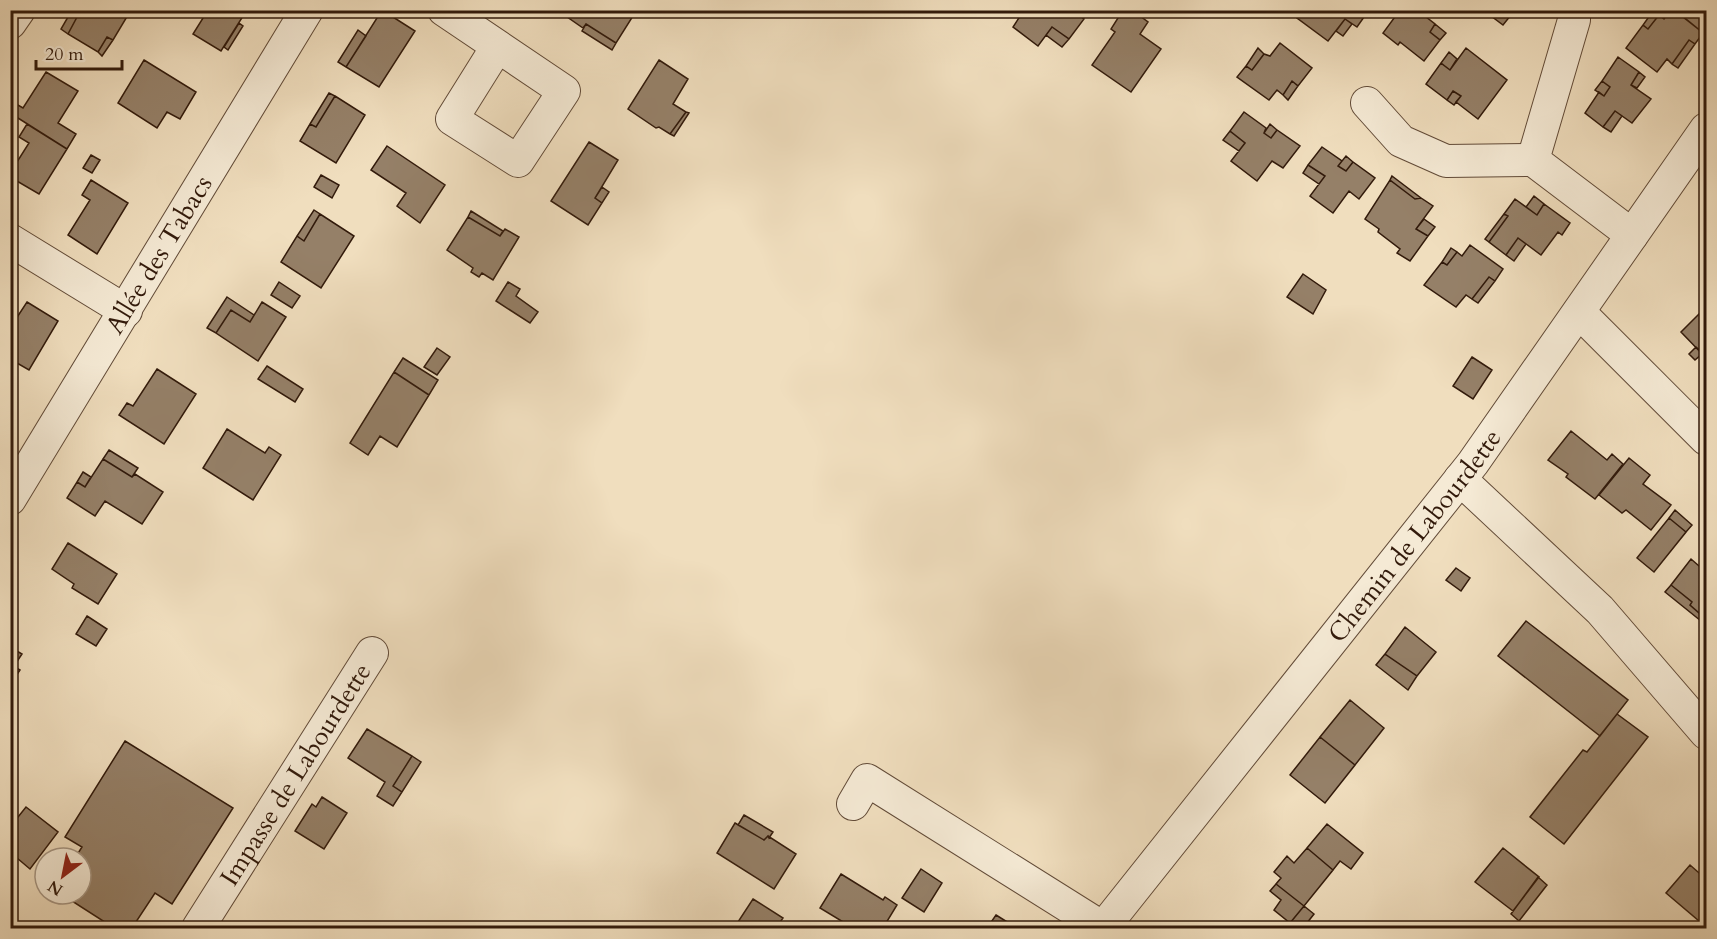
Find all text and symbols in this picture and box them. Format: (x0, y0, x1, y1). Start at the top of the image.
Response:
scale bar (36, 33, 122, 71)
text: 20 m (45, 42, 84, 67)
street label: Allée des Tabacs (97, 169, 221, 341)
street label: Chemin de Labourdette (1320, 422, 1509, 650)
street label: Impasse de Labourdette (212, 656, 379, 893)
north arrow (33, 846, 93, 906)
text: N (44, 875, 67, 901)

